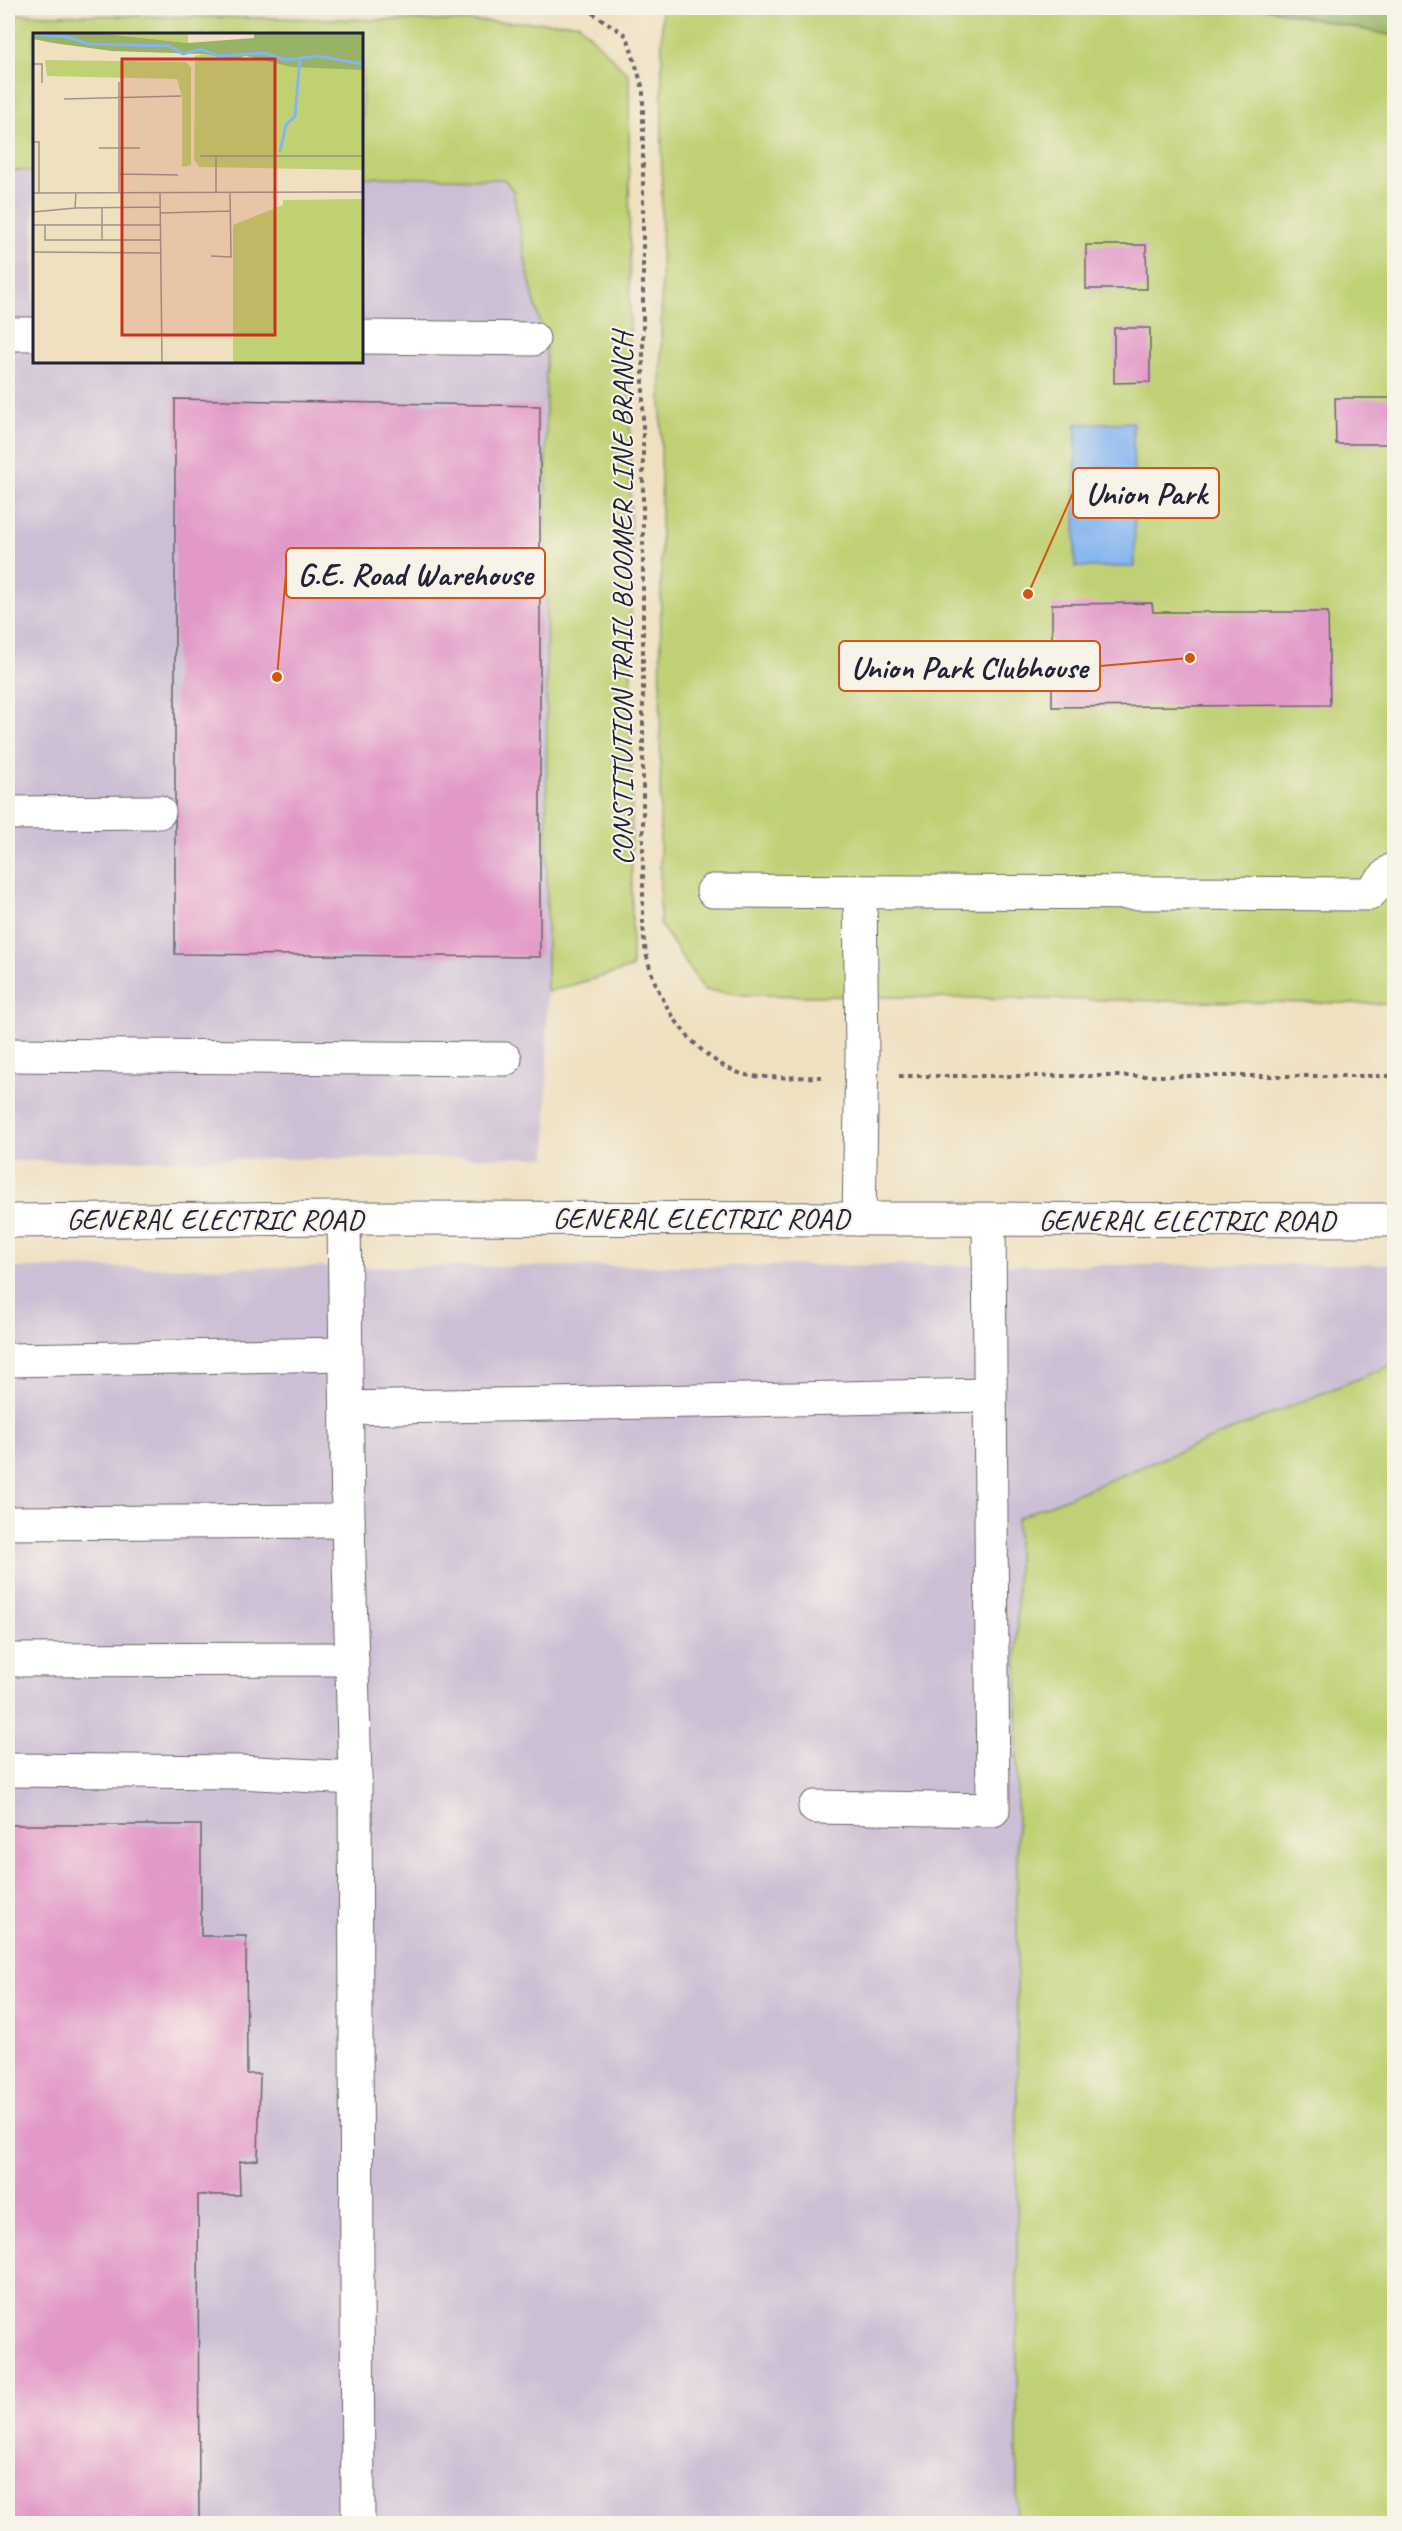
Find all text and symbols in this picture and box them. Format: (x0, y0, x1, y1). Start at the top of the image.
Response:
inset map (33, 33, 363, 363)
street label: CONSTITUTION TRAIL BLOOMER LINE BRANCH (603, 327, 641, 866)
callout: Union Park (1073, 468, 1219, 518)
text: Union Park (1086, 473, 1210, 514)
callout: G.E. Road Warehouse (286, 548, 545, 598)
text: G.E. Road Warehouse (298, 554, 536, 595)
callout: Union Park Clubhouse (839, 641, 1100, 691)
text: Union Park Clubhouse (851, 647, 1091, 688)
street label: GENERAL ELECTRIC ROAD (553, 1199, 852, 1237)
street label: GENERAL ELECTRIC ROAD (67, 1200, 366, 1238)
street label: GENERAL ELECTRIC ROAD (1039, 1201, 1338, 1239)

